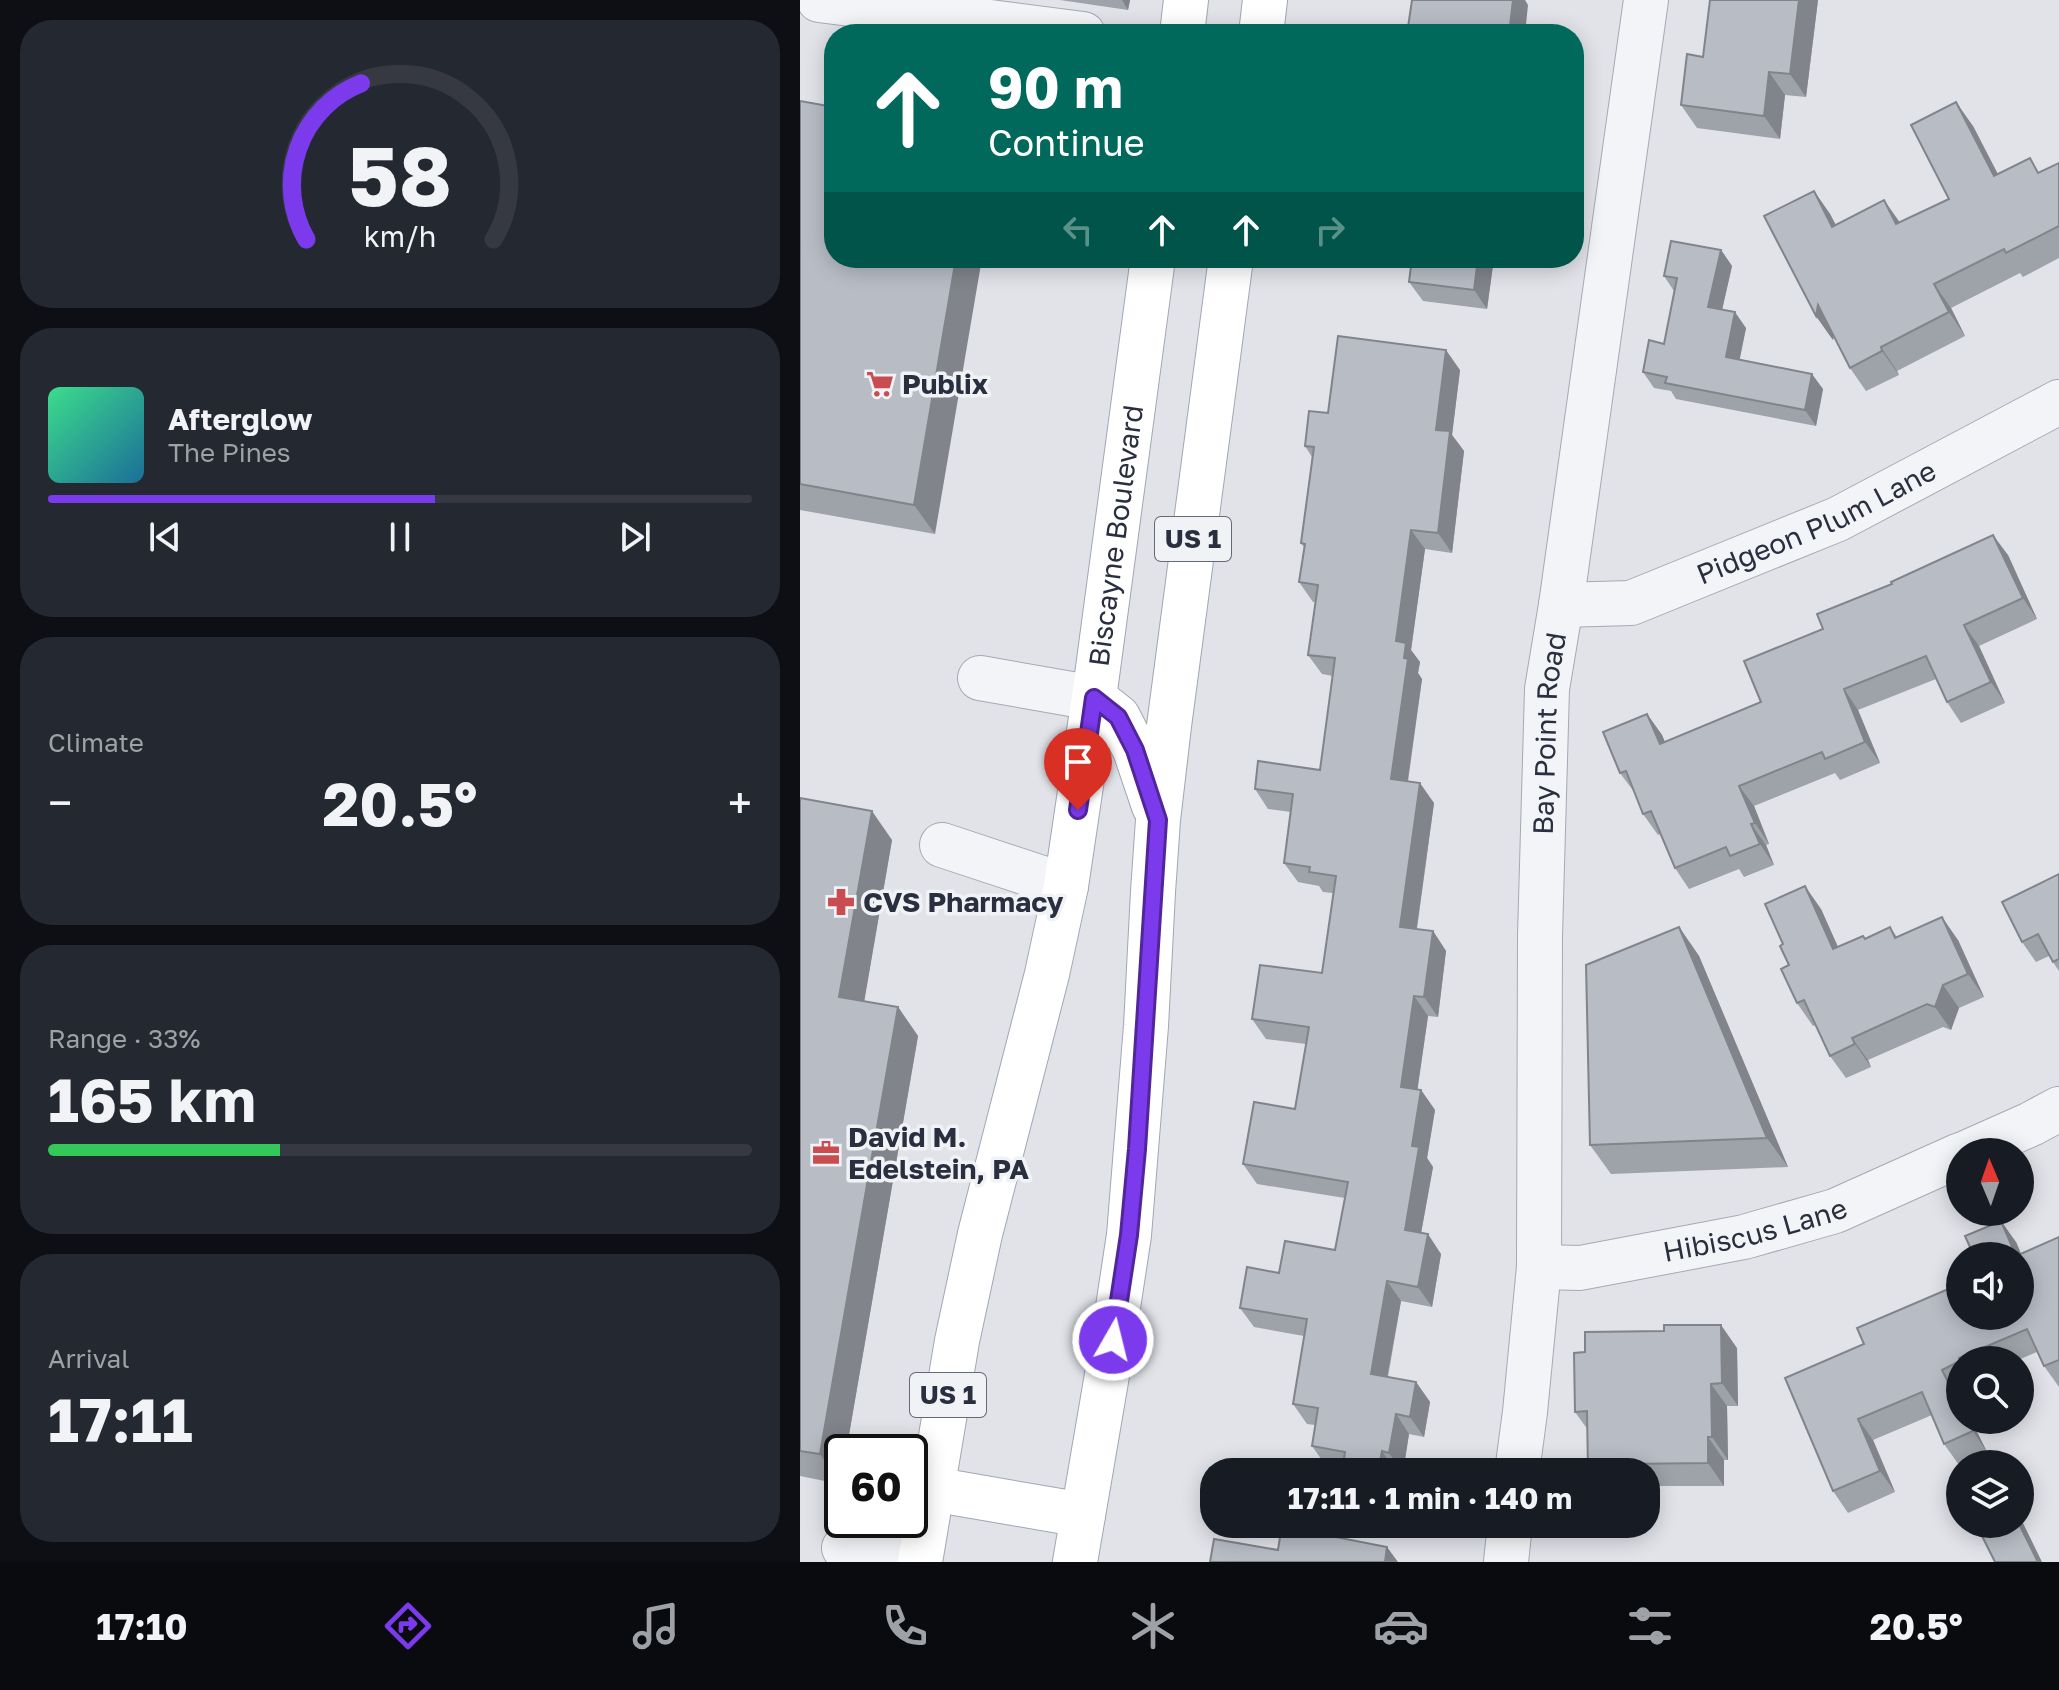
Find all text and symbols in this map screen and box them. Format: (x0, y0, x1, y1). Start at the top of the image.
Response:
text: 90 m (988, 53, 1123, 120)
icon: ahead (856, 56, 960, 160)
text: Continue (988, 121, 1145, 164)
text: 58 (348, 124, 452, 224)
icon: left (1056, 208, 1100, 252)
icon: ahead (1140, 208, 1184, 252)
icon: ahead (1224, 208, 1268, 252)
icon: right (1308, 208, 1352, 252)
text: km/h (364, 219, 436, 253)
place label: Publix (902, 367, 988, 400)
supermarket icon: Publix (865, 369, 895, 399)
text: Afterglow (168, 401, 312, 437)
street label: Biscayne Boulevard (1081, 403, 1149, 668)
text: The Pines (168, 437, 291, 468)
street label: Pidgeon Plum Lane (1692, 453, 1941, 591)
icon: previous (143, 515, 187, 559)
icon: pause (378, 515, 422, 559)
icon: next (613, 515, 657, 559)
road number: US 1 (1155, 517, 1231, 561)
street label: Bay Point Road (1526, 630, 1572, 835)
text: Climate (48, 727, 144, 758)
pin (1044, 728, 1112, 810)
icon: arrive (1056, 740, 1100, 784)
text: 20.5° (323, 767, 477, 839)
text: − (48, 776, 72, 829)
text: + (728, 776, 752, 829)
place label: CVS Pharmacy (863, 885, 1064, 918)
pharmacy icon: CVS Pharmacy (826, 887, 856, 917)
text: Range · 33% (48, 1023, 200, 1054)
text: 165 km (48, 1063, 256, 1135)
place label: David M. Edelstein, PA (848, 1120, 1029, 1185)
office icon: David M. Edelstein, PA (811, 1138, 841, 1168)
north arrow (1946, 1138, 2034, 1226)
map controls (1946, 1138, 2034, 1538)
street label: Hibiscus Lane (1660, 1191, 1852, 1268)
button: sound (1946, 1242, 2034, 1330)
position arrow (1071, 1298, 1155, 1382)
text: Arrival (48, 1343, 129, 1374)
button: search (1946, 1346, 2034, 1434)
road number: US 1 (910, 1373, 986, 1417)
text: 17:11 (48, 1383, 193, 1455)
speed limit sign: 60 (824, 1434, 928, 1538)
button: layers (1946, 1450, 2034, 1538)
text: 17:11 · 1 min · 140 m (1288, 1480, 1572, 1516)
icon: directions (380, 1598, 436, 1654)
icon: music (628, 1598, 684, 1654)
icon: phone (877, 1598, 933, 1654)
icon: climate (1125, 1598, 1181, 1654)
icon: car (1373, 1598, 1429, 1654)
icon: filters (1622, 1598, 1678, 1654)
text: 17:10 (96, 1605, 188, 1648)
text: 20.5° (1870, 1605, 1963, 1648)

